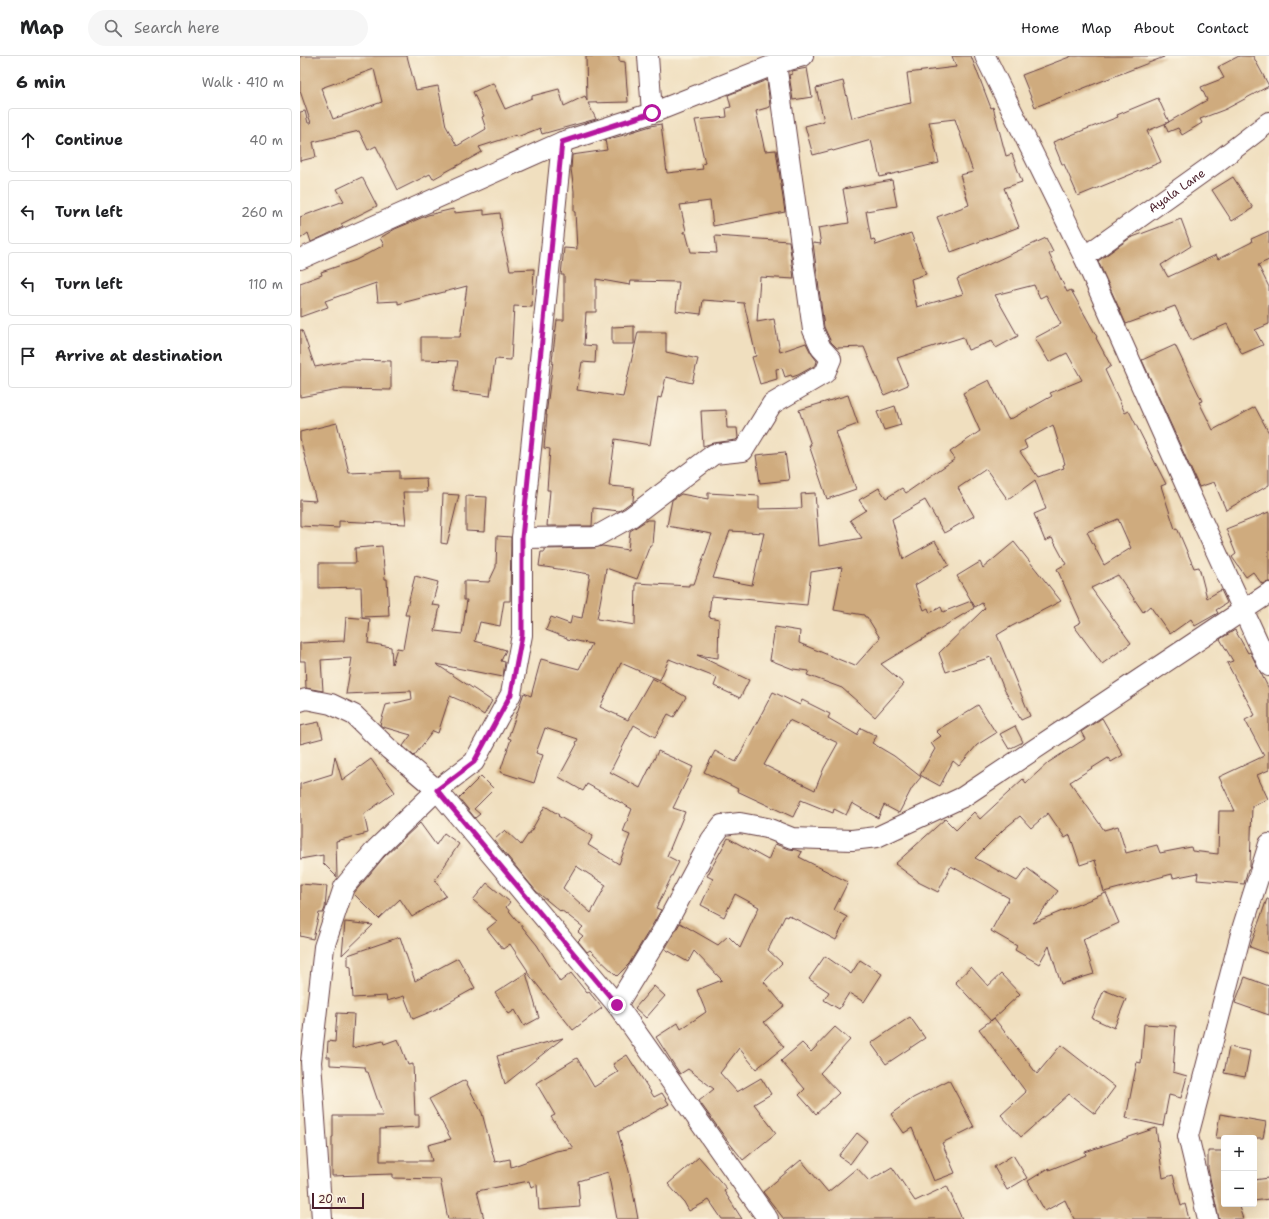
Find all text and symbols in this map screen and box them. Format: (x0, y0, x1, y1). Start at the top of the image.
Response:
search box (88, 10, 368, 46)
text: Map (20, 15, 64, 40)
icon: search (102, 17, 124, 39)
text: Search here (134, 18, 220, 38)
text: Home (1021, 19, 1060, 37)
text: Map (1082, 19, 1112, 37)
text: About (1134, 19, 1175, 37)
text: Contact (1197, 19, 1249, 37)
text: 6 min (16, 71, 66, 93)
text: Walk · 410 m (202, 74, 284, 91)
route start (643, 104, 661, 122)
icon: ahead (17, 129, 39, 151)
text: Continue (55, 130, 123, 150)
text: 40 m (249, 132, 283, 149)
street label: Ayala Lane (1145, 165, 1208, 216)
icon: left (17, 201, 39, 223)
text: Turn left (55, 202, 123, 222)
text: 260 m (241, 204, 283, 221)
icon: left (17, 273, 39, 295)
text: Turn left (55, 274, 123, 294)
text: 110 m (248, 276, 283, 293)
icon: arrive (17, 345, 39, 367)
text: Arrive at destination (55, 346, 223, 366)
route end (608, 996, 626, 1014)
map controls (1221, 1135, 1257, 1207)
button: + (1221, 1135, 1257, 1171)
button: − (1221, 1171, 1257, 1207)
scale bar (312, 1191, 364, 1210)
text: 20 m (318, 1192, 346, 1207)

